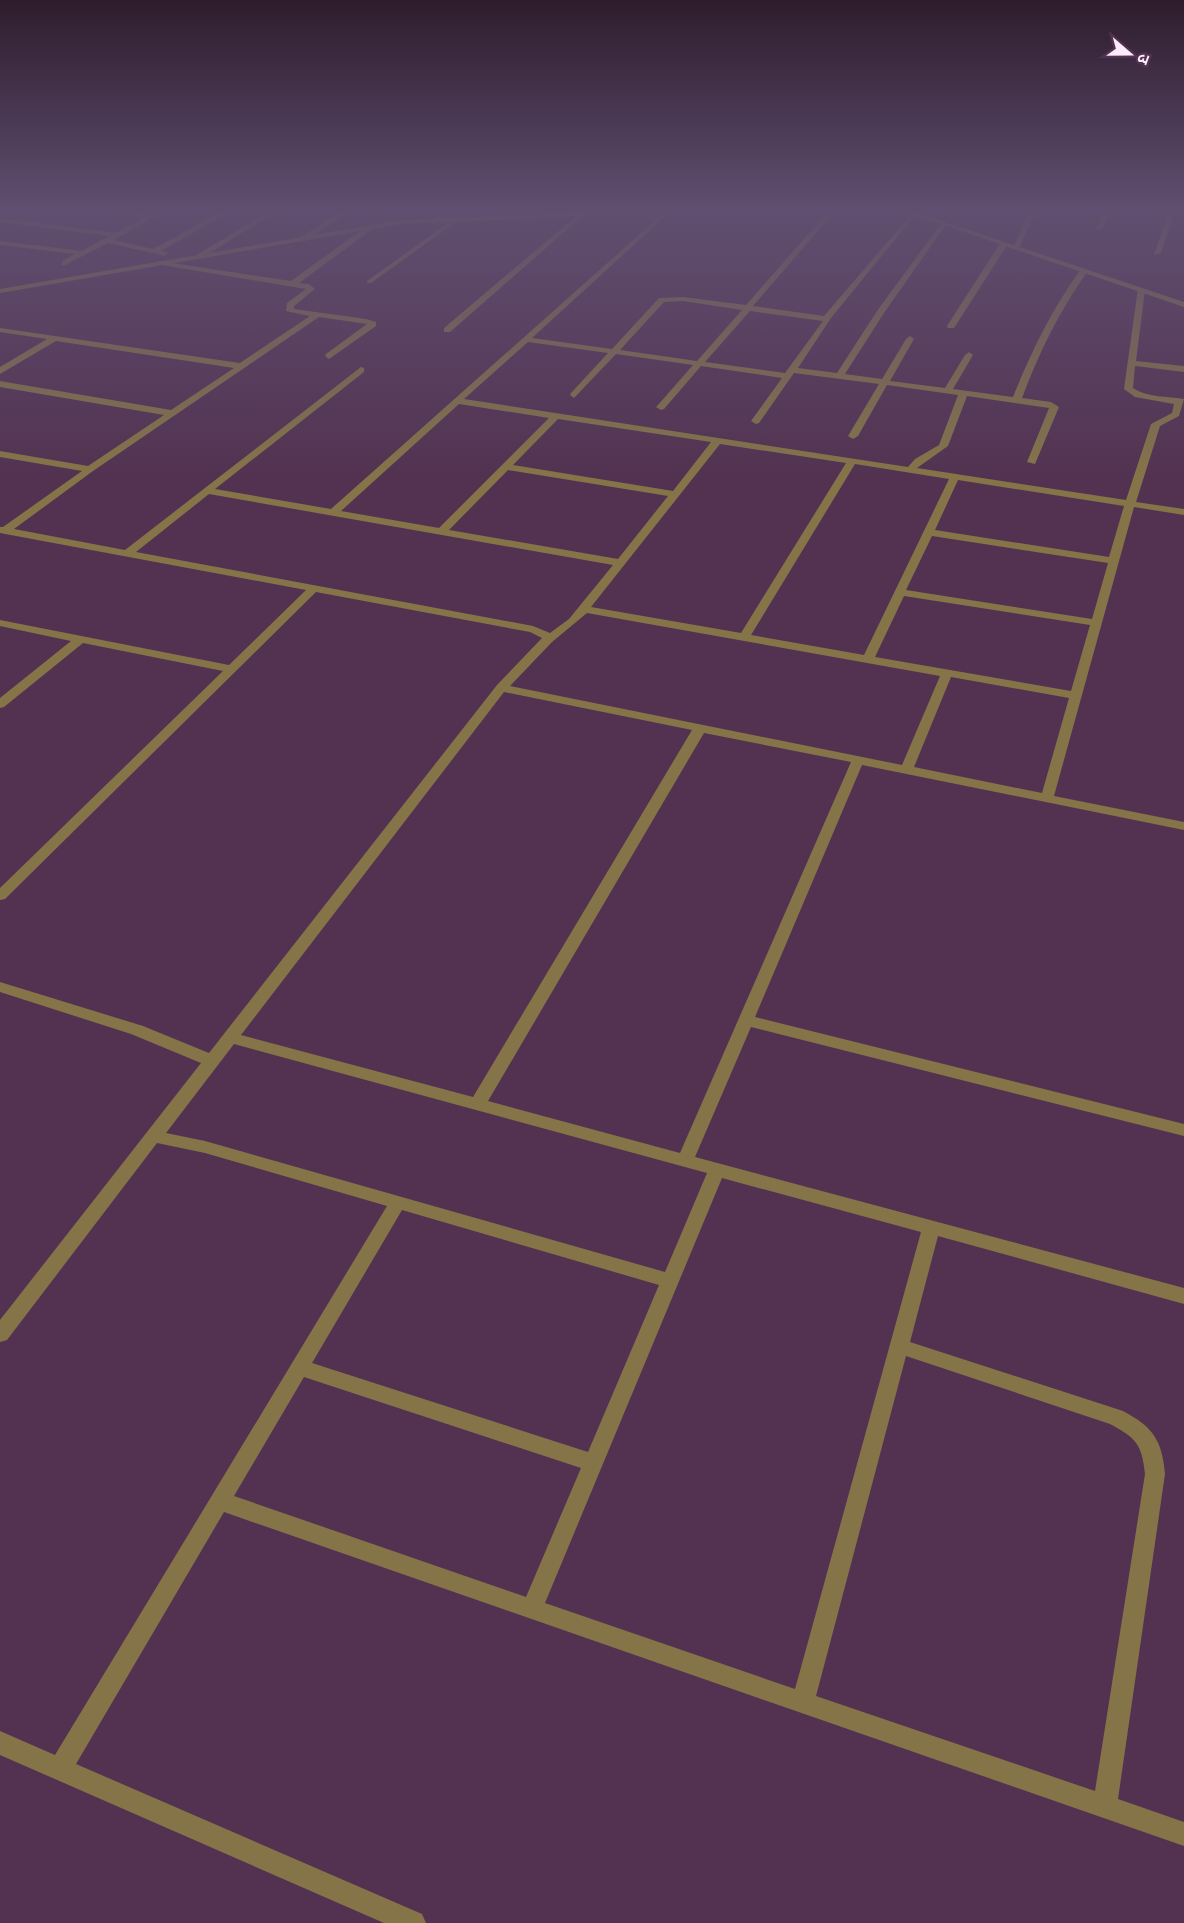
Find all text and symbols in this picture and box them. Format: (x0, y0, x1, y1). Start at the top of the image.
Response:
north arrow (1100, 24, 1160, 84)
text: उ (1132, 51, 1156, 68)

